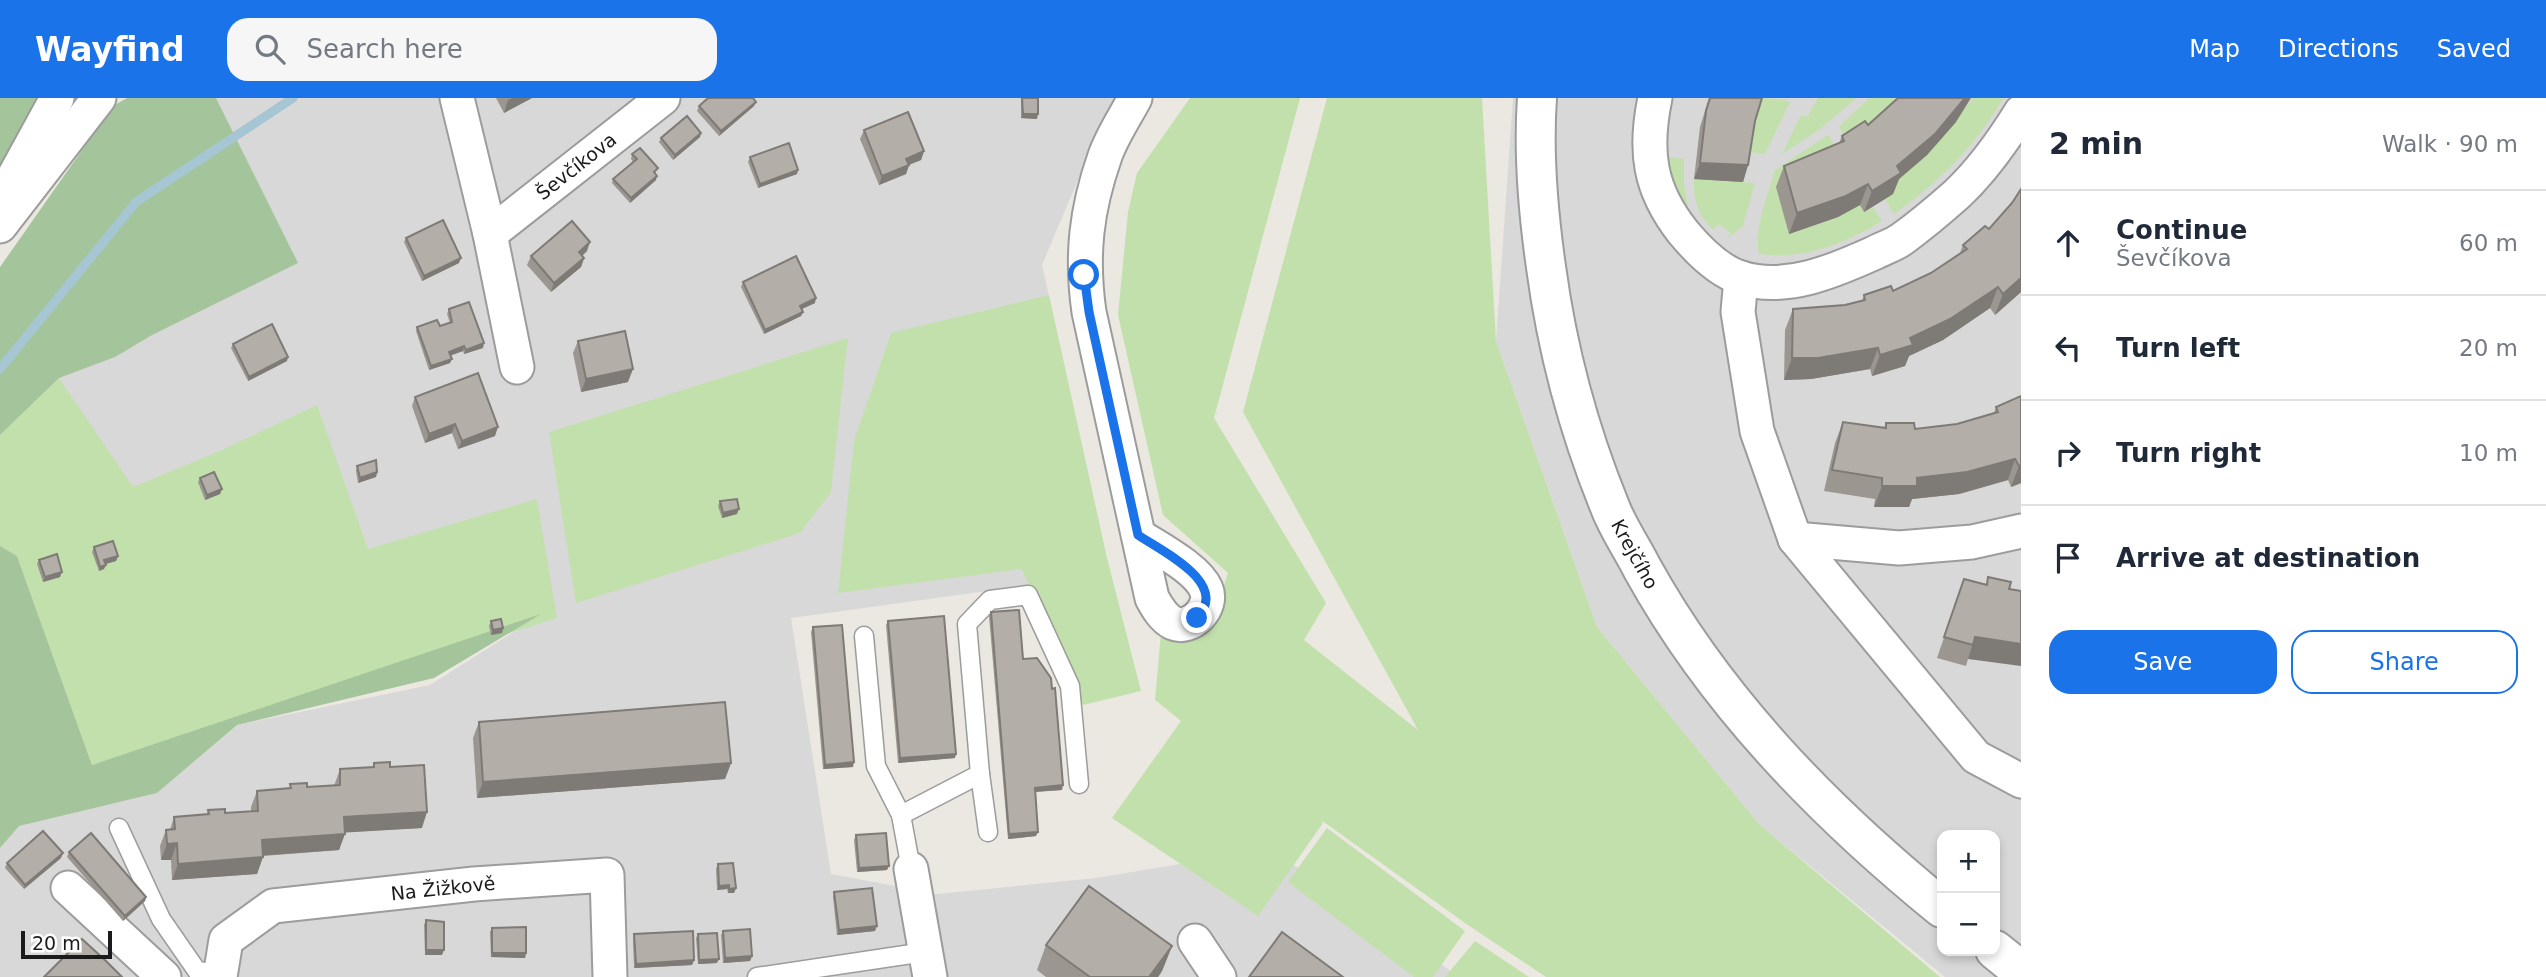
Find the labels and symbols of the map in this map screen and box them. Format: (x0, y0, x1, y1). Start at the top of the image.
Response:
street label: Ševčíkova (531, 127, 620, 204)
route start (1068, 259, 1099, 290)
street label: Krejčího (1607, 515, 1663, 593)
route end (1181, 602, 1212, 633)
street label: Na Žižkově (390, 872, 496, 904)
scale bar (21, 928, 112, 960)

